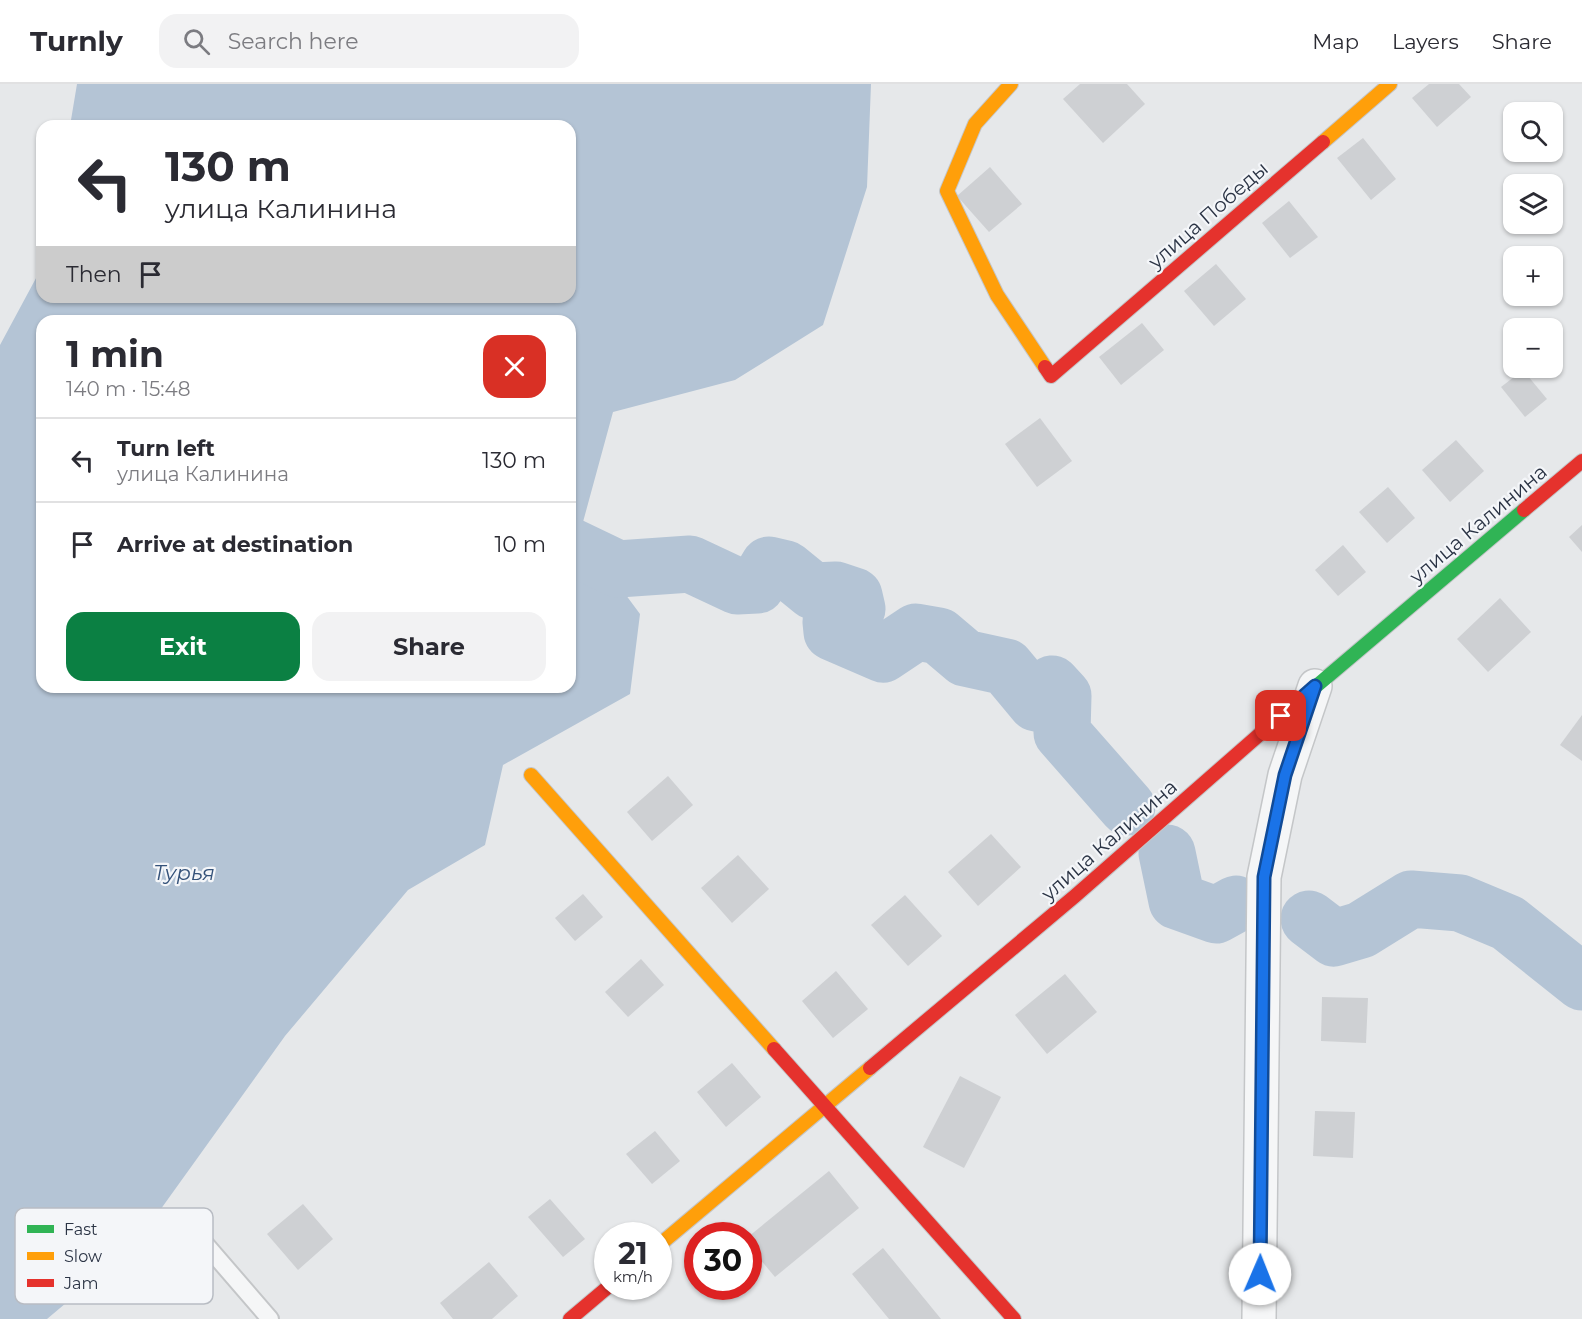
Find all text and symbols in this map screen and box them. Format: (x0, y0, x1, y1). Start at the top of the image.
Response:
search box (159, 14, 579, 68)
text: Turnly (30, 24, 123, 58)
icon: search (180, 25, 213, 58)
text: Search here (228, 28, 359, 55)
text: Map (1312, 29, 1359, 54)
text: Layers (1392, 29, 1459, 54)
text: Share (1492, 29, 1552, 54)
map controls (1503, 102, 1563, 378)
button: search (1503, 102, 1563, 162)
text: 130 m (165, 140, 291, 192)
icon: left (66, 144, 144, 222)
street label: улица Победы (1142, 156, 1273, 274)
button: layers (1503, 174, 1563, 234)
text: улица Калинина (165, 192, 397, 225)
button: + (1503, 246, 1563, 306)
icon: arrive (134, 258, 167, 291)
text: Then (66, 261, 122, 288)
button: − (1503, 318, 1563, 378)
text: 1 min (66, 332, 164, 376)
button: close (483, 335, 546, 398)
text: 140 m · 15:48 (66, 377, 191, 401)
text: Turn left (117, 435, 215, 462)
icon: left (66, 444, 99, 477)
text: 130 m (482, 447, 546, 474)
street label: улица Калинина (1404, 460, 1552, 589)
text: улица Калинина (117, 462, 289, 486)
icon: arrive (66, 528, 99, 561)
text: Arrive at destination (117, 531, 353, 558)
text: 10 m (494, 531, 546, 558)
button: Exit (66, 612, 300, 681)
button: Share (312, 612, 546, 681)
pin (1255, 690, 1306, 741)
icon: arrive (1264, 699, 1297, 732)
street label: улица Калинина (1036, 775, 1182, 906)
water label: Турья (153, 860, 215, 885)
legend (15, 1208, 213, 1304)
text: Fast (64, 1220, 98, 1239)
speed limit sign: 30 (684, 1222, 762, 1300)
text: 21 (618, 1235, 648, 1272)
position arrow (1228, 1242, 1292, 1306)
text: Slow (64, 1247, 102, 1266)
text: km/h (613, 1267, 653, 1286)
text: Jam (63, 1274, 98, 1293)

